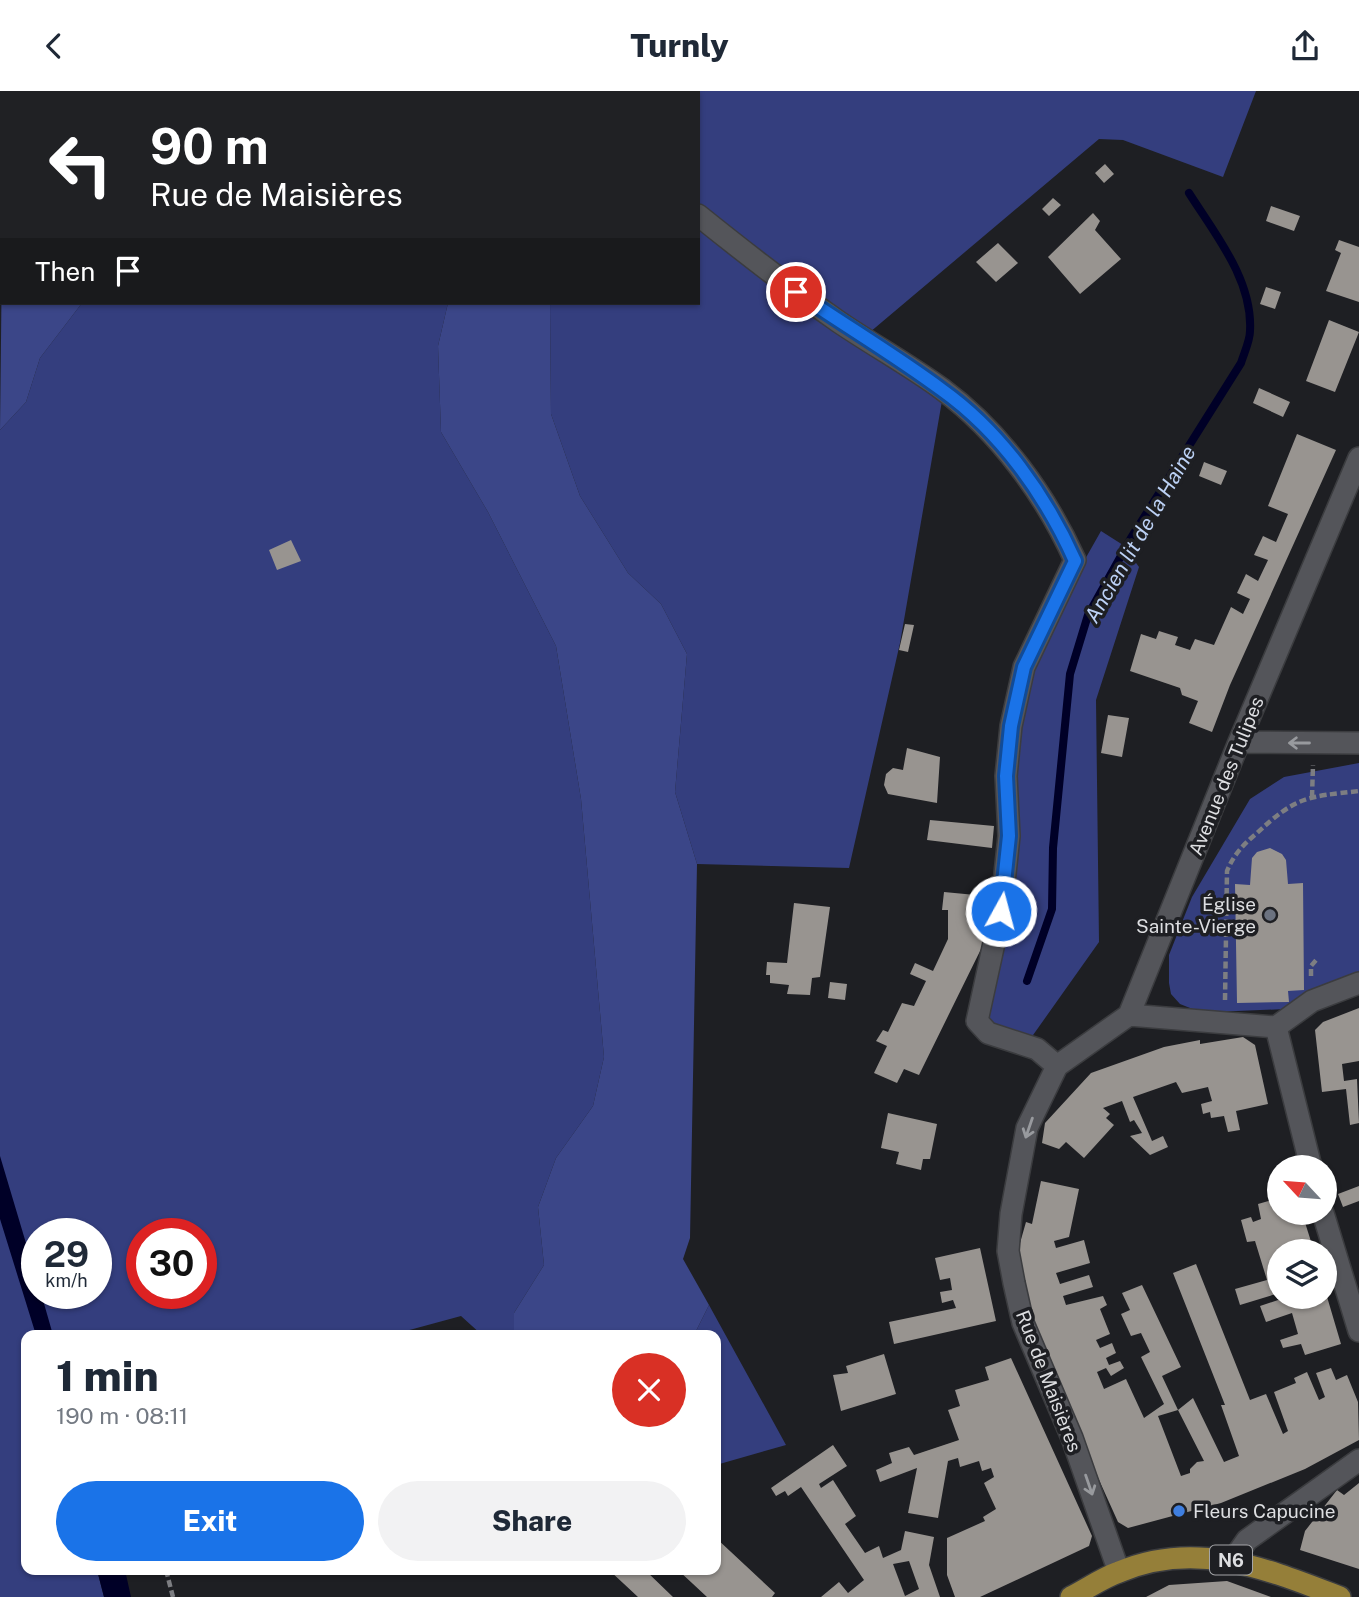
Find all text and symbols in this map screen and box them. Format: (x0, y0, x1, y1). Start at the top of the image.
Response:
icon: back (35, 27, 73, 65)
text: Turnly (630, 27, 729, 64)
icon: share (1286, 27, 1324, 65)
text: 90 m (150, 117, 269, 175)
icon: left (35, 119, 126, 210)
text: Rue de Maisières (150, 176, 403, 213)
icon: arrive (109, 252, 147, 290)
text: Then (35, 256, 95, 287)
pin (766, 262, 826, 322)
icon: arrive (777, 273, 815, 311)
water label: Ancien lit de la Haine (1079, 441, 1201, 627)
street label: Avenue des Tulipes (1184, 693, 1268, 859)
one-way arrow (1288, 736, 1311, 750)
position arrow (964, 874, 1038, 948)
place label: Église Sainte-Vierge (1136, 893, 1256, 937)
marker: Église Sainte-Vierge (1262, 907, 1278, 923)
one-way arrow (1022, 1116, 1034, 1138)
north arrow (1267, 1155, 1337, 1225)
map controls (1267, 1155, 1337, 1309)
speed limit sign: 30 (126, 1218, 217, 1309)
text: 29 (44, 1234, 89, 1275)
button: layers (1267, 1239, 1337, 1309)
text: km/h (45, 1270, 88, 1291)
street label: Rue de Maisières (1012, 1307, 1086, 1455)
text: 1 min (56, 1351, 159, 1400)
button: close (612, 1353, 686, 1427)
text: 190 m · 08:11 (56, 1402, 188, 1429)
one-way arrow (1084, 1474, 1096, 1496)
button: Exit (56, 1481, 364, 1561)
button: Share (378, 1481, 686, 1561)
place label: Fleurs Capucine (1193, 1500, 1336, 1522)
marker: Fleurs Capucine (1171, 1503, 1187, 1519)
road number: N6 (1210, 1545, 1252, 1575)

